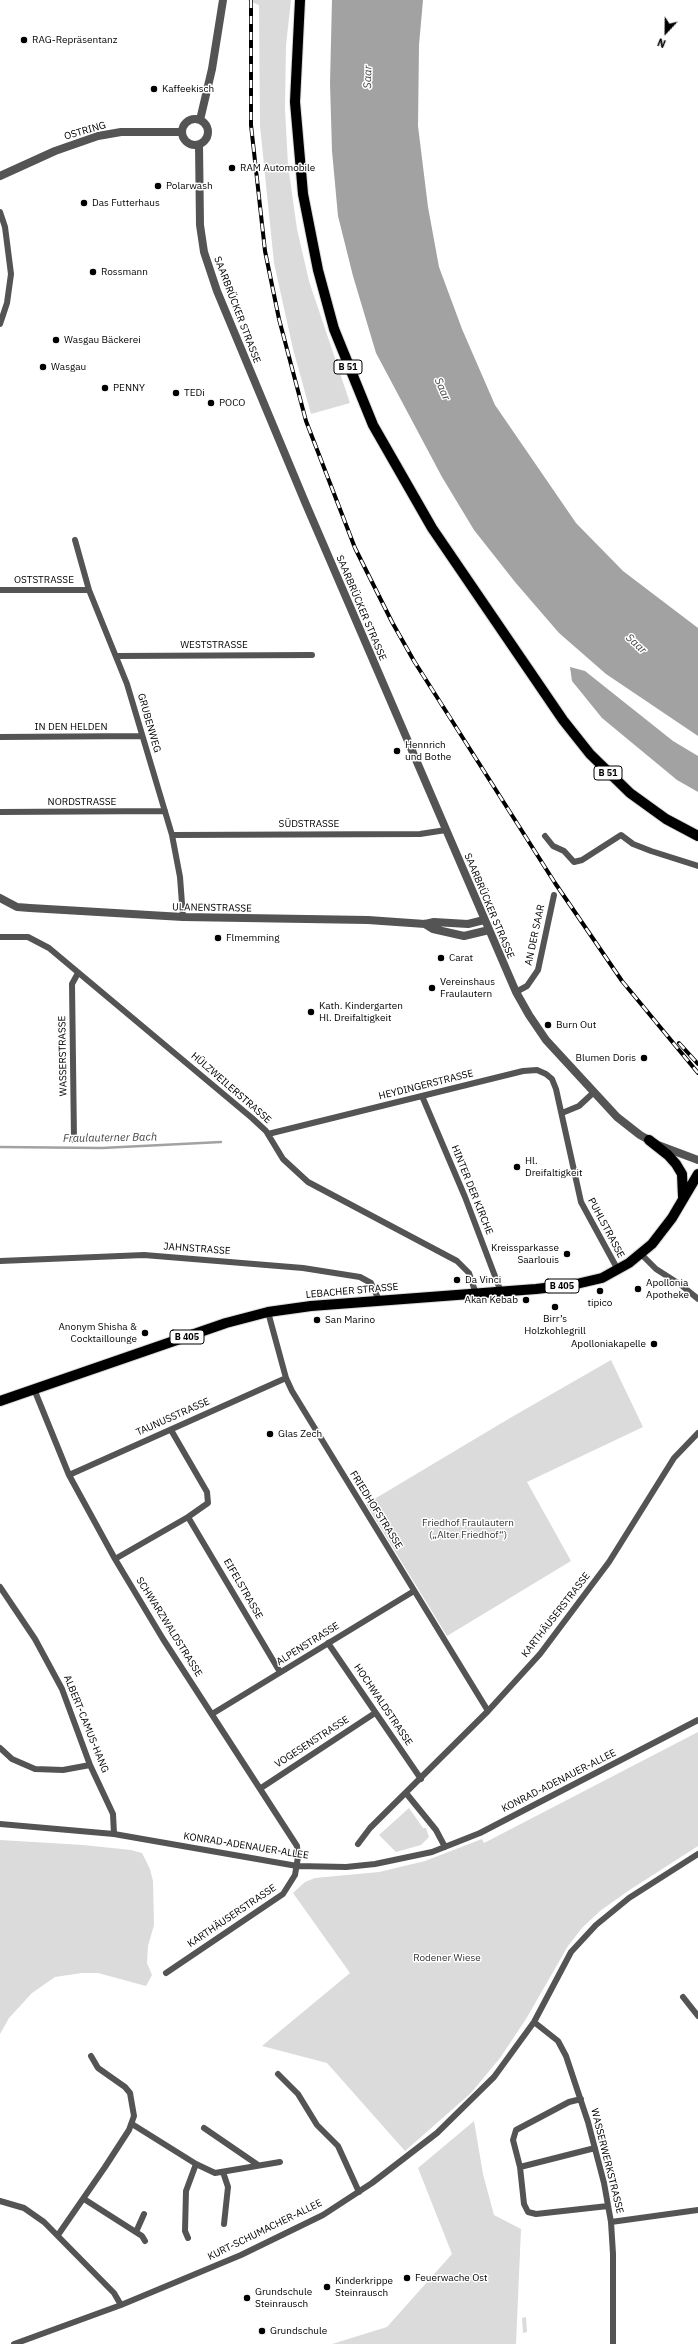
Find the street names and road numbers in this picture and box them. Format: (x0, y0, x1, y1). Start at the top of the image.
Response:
street label: OSTRING (63, 119, 107, 143)
street label: SAARBRÜCKER STRASSE (211, 255, 263, 365)
road number: B 51 (334, 360, 362, 374)
street label: SAARBRÜCKER STRASSE (333, 553, 389, 663)
street label: OSTSTRASSE (14, 574, 74, 586)
street label: WESTSTRASSE (180, 639, 248, 651)
street label: GRUBENWEG (135, 692, 163, 754)
street label: IN DEN HELDEN (35, 721, 107, 733)
road number: B 51 (594, 766, 622, 780)
street label: NORDSTRASSE (48, 796, 116, 808)
street label: SÜDSTRASSE (279, 818, 339, 830)
street label: SAARBRÜCKER STRASSE (461, 851, 517, 961)
street label: ULANENSTRASSE (172, 901, 252, 915)
street label: AN DER SAAR (523, 903, 547, 967)
street label: WASSERSTRASSE (56, 1016, 70, 1096)
street label: HÜLZWEILERSTRASSE (188, 1050, 274, 1126)
street label: HEYDINGERSTRASSE (377, 1067, 475, 1103)
street label: HINTER DER KIRCHE (449, 1143, 495, 1237)
street label: PUHLSTRASSE (585, 1196, 627, 1260)
street label: JAHNSTRASSE (163, 1241, 231, 1257)
road number: B 405 (545, 1279, 579, 1293)
street label: LEBACHER STRASSE (305, 1281, 399, 1301)
road number: B 405 (170, 1330, 204, 1344)
street label: TAUNUSSTRASSE (134, 1395, 212, 1439)
street label: FRIEDHOFSTRASSE (347, 1469, 405, 1551)
street label: EIFELSTRASSE (221, 1557, 265, 1621)
street label: KARTHÄUSERSTRASSE (519, 1570, 593, 1660)
street label: SCHWARZWALDSTRASSE (133, 1575, 205, 1679)
street label: ALPENSTRASSE (274, 1620, 342, 1668)
street label: HOCHWALDSTRASSE (351, 1662, 415, 1748)
street label: ALBERT-CAMUS-HANG (61, 1673, 111, 1775)
street label: VOGESENSTRASSE (273, 1714, 351, 1770)
street label: KONRAD-ADENAUER-ALLEE (500, 1747, 618, 1815)
street label: KONRAD-ADENAUER-ALLEE (182, 1830, 310, 1862)
street label: KARTHÄUSERSTRASSE (185, 1882, 279, 1950)
street label: WASSERWERKSTRASSE (588, 2107, 626, 2215)
street label: KURT-SCHUMACHER-ALLEE (206, 2197, 324, 2263)

